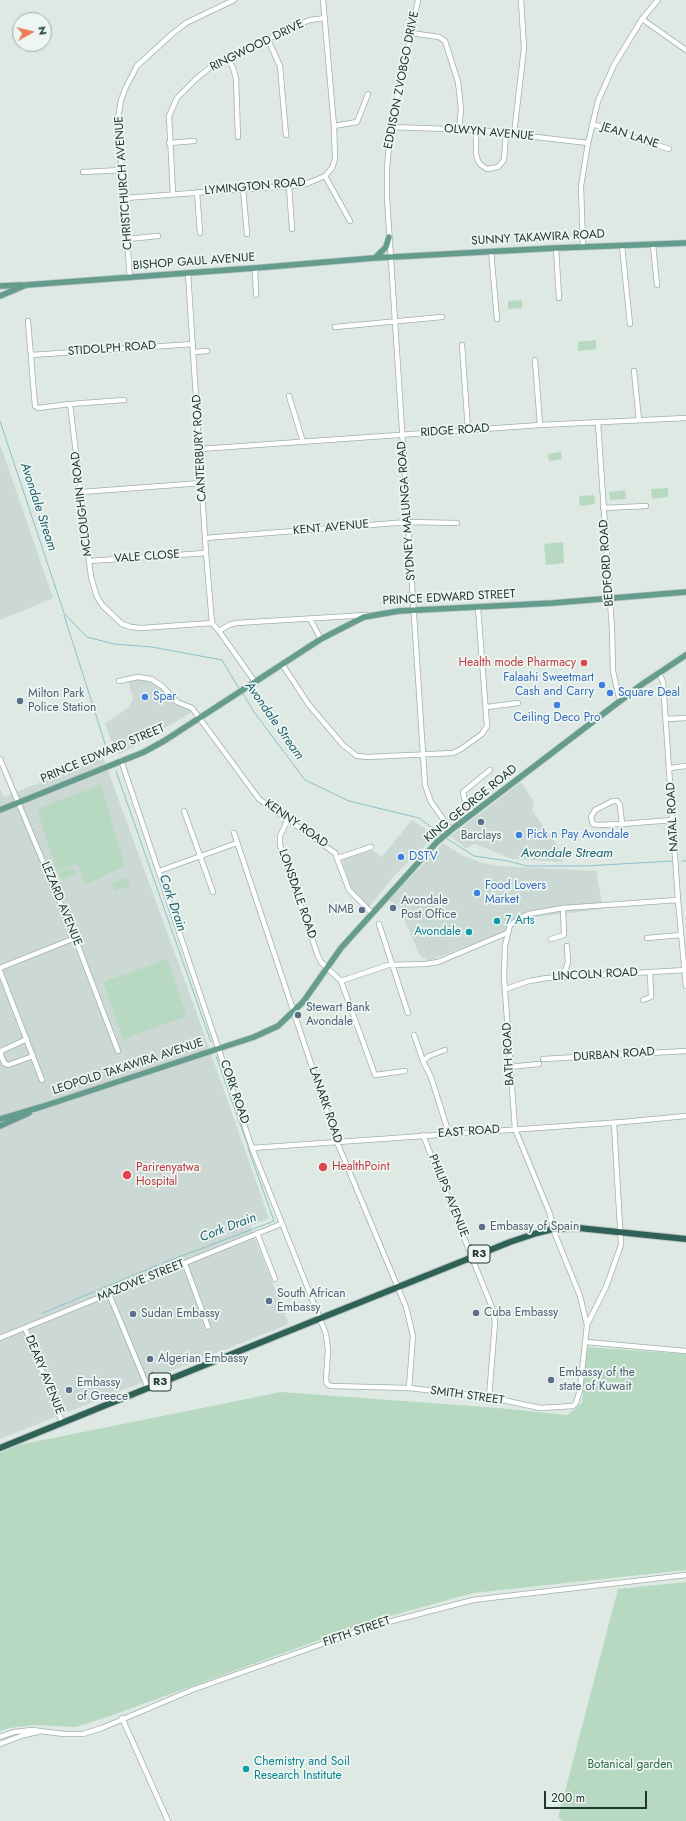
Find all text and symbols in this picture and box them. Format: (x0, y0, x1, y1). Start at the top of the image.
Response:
street label: EDDISON ZVOBGO DRIVE (382, 10, 422, 150)
north arrow (12, 12, 52, 52)
street label: RINGWOOD DRIVE (208, 17, 306, 75)
text: N (34, 25, 51, 36)
street label: CHRISTCHURCH AVENUE (112, 116, 136, 250)
street label: JEAN LANE (599, 120, 661, 152)
street label: OLWYN AVENUE (443, 122, 535, 144)
street label: LYMINGTON ROAD (204, 175, 306, 199)
street label: SUNNY TAKAWIRA ROAD (471, 227, 605, 249)
street label: BISHOP GAUL AVENUE (132, 251, 256, 273)
street label: STIDOLPH ROAD (67, 339, 157, 359)
street label: CANTERBURY ROAD (190, 394, 210, 502)
street label: RIDGE ROAD (420, 421, 490, 441)
street label: SYDNEY MALUNGA ROAD (395, 441, 419, 581)
street label: MCLOUGHIN ROAD (68, 451, 96, 557)
water label: Avondale Stream (16, 461, 60, 553)
street label: KENT AVENUE (292, 517, 370, 539)
street label: BEDFORD ROAD (597, 519, 617, 607)
street label: VALE CLOSE (114, 548, 180, 566)
street label: PRINCE EDWARD STREET (382, 587, 516, 609)
place label: Health mode Pharmacy (458, 656, 576, 670)
marker: Health mode Pharmacy (579, 658, 589, 668)
place label: Falaahi Sweetmart Cash and Carry (503, 671, 594, 699)
water label: Avondale Stream (241, 679, 307, 763)
marker: Falaahi Sweetmart Cash and Carry (597, 680, 607, 690)
place label: Square Deal (618, 686, 680, 700)
place label: Milton Park Police Station (28, 687, 96, 715)
marker: Square Deal (605, 688, 615, 698)
place label: Spar (153, 690, 176, 704)
marker: Spar (140, 692, 150, 702)
marker: Milton Park Police Station (15, 696, 25, 706)
marker: Ceiling Deco Pro (552, 700, 562, 710)
place label: Ceiling Deco Pro (513, 711, 601, 725)
street label: PRINCE EDWARD STREET (39, 721, 167, 787)
street label: KING GEORGE ROAD (422, 762, 520, 846)
street label: NATAL ROAD (664, 782, 682, 852)
street label: KENNY ROAD (261, 797, 331, 851)
marker: Barclays (476, 817, 486, 827)
place label: Pick n Pay Avondale (527, 828, 629, 842)
place label: Barclays (461, 829, 501, 843)
marker: Pick n Pay Avondale (514, 830, 524, 840)
water label: Avondale Stream (521, 846, 613, 862)
street label: LONSDALE ROAD (275, 847, 319, 941)
place label: DSTV (409, 850, 438, 864)
marker: DSTV (396, 852, 406, 862)
street label: LEZARD AVENUE (38, 860, 84, 948)
water label: Cork Drain (155, 872, 189, 934)
place label: Food Lovers Market (485, 879, 546, 907)
marker: Food Lovers Market (472, 888, 482, 898)
place label: Avondale Post Office (401, 894, 456, 922)
place label: NMB (328, 903, 354, 917)
marker: Avondale Post Office (388, 903, 398, 913)
marker: NMB (357, 905, 367, 915)
place label: 7 Arts (505, 914, 535, 928)
marker: 7 Arts (492, 916, 502, 926)
place label: Avondale (414, 925, 461, 939)
marker: Avondale (464, 927, 474, 937)
street label: LINCOLN ROAD (552, 966, 638, 984)
place label: Stewart Bank Avondale (306, 1001, 370, 1029)
marker: Stewart Bank Avondale (293, 1010, 303, 1020)
street label: BATH ROAD (500, 1022, 518, 1086)
street label: LEOPOLD TAKAWIRA AVENUE (51, 1036, 205, 1098)
street label: DURBAN ROAD (573, 1045, 655, 1065)
street label: CORK ROAD (216, 1058, 252, 1126)
street label: LANARK ROAD (305, 1065, 345, 1145)
street label: EAST ROAD (437, 1123, 501, 1141)
street label: PHILIPS AVENUE (425, 1153, 471, 1239)
place label: HealthPoint (332, 1160, 390, 1174)
place label: Parirenyatwa Hospital (136, 1161, 199, 1189)
marker: HealthPoint (317, 1161, 329, 1173)
marker: Parirenyatwa Hospital (121, 1169, 133, 1181)
water label: Cork Drain (198, 1210, 258, 1246)
place label: Embassy of Spain (490, 1220, 579, 1234)
marker: Embassy of Spain (477, 1222, 487, 1232)
road number: R3 (468, 1245, 490, 1263)
street label: MAZOWE STREET (95, 1257, 187, 1305)
place label: South African Embassy (277, 1287, 346, 1315)
marker: South African Embassy (264, 1296, 274, 1306)
place label: Cuba Embassy (484, 1306, 558, 1320)
place label: Sudan Embassy (141, 1307, 220, 1321)
marker: Cuba Embassy (471, 1308, 481, 1318)
marker: Sudan Embassy (128, 1309, 138, 1319)
street label: DEARY AVENUE (22, 1333, 66, 1417)
place label: Algerian Embassy (158, 1352, 248, 1366)
marker: Algerian Embassy (145, 1354, 155, 1364)
place label: Embassy of the state of Kuwait (559, 1366, 635, 1394)
road number: R3 (149, 1373, 171, 1391)
marker: Embassy of the state of Kuwait (546, 1375, 556, 1385)
place label: Embassy of Greece (77, 1376, 128, 1404)
street label: SMITH STREET (429, 1384, 505, 1408)
marker: Embassy of Greece (64, 1385, 74, 1395)
street label: FIFTH STREET (322, 1614, 392, 1650)
place label: Chemistry and Soil Research Institute (254, 1755, 350, 1783)
park label: Botanical garden (587, 1758, 673, 1772)
marker: Chemistry and Soil Research Institute (241, 1764, 251, 1774)
scale bar (546, 1783, 649, 1809)
text: 200 m (551, 1789, 585, 1807)

